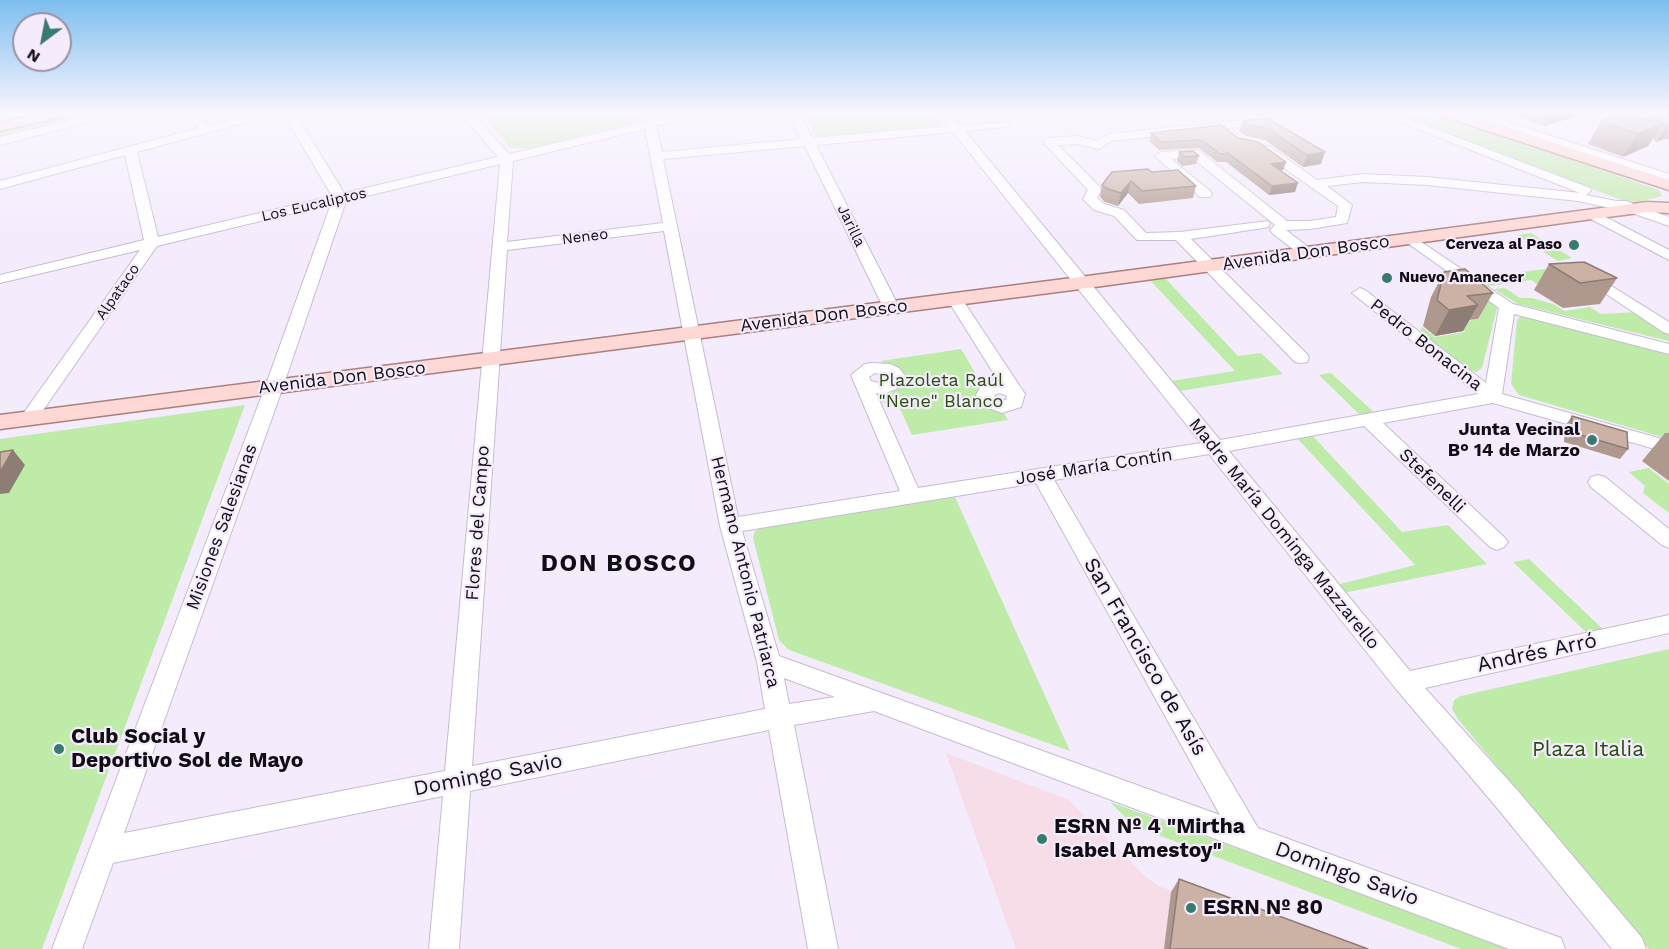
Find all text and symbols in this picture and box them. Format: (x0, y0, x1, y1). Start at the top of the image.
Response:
north arrow (12, 12, 72, 72)
text: N (23, 45, 43, 67)
street label: Los Eucaliptos (260, 184, 368, 226)
street label: Jarilla (833, 202, 869, 250)
street label: Neneo (561, 225, 609, 249)
street label: Avenida Don Bosco (1221, 231, 1391, 275)
place label: Cerveza al Paso (1445, 236, 1562, 254)
marker: Cerveza al Paso (1567, 238, 1581, 252)
street label: Alpataco (92, 261, 144, 323)
place label: Nuevo Amanecer (1399, 269, 1524, 287)
marker: Nuevo Amanecer (1380, 271, 1394, 285)
street label: Pedro Bonacina (1366, 294, 1486, 396)
street label: Avenida Don Bosco (739, 295, 909, 337)
street label: Avenida Don Bosco (257, 357, 427, 399)
park label: Plazoleta Raúl "Nene" Blanco (878, 370, 1004, 412)
street label: Madre María Dominga Mazzarello (1184, 414, 1384, 654)
place label: Junta Vecinal B° 14 de Marzo (1448, 419, 1580, 462)
marker: Junta Vecinal B° 14 de Marzo (1585, 433, 1599, 447)
street label: Misiones Salesianas (182, 441, 262, 613)
street label: José María Contín (1014, 444, 1174, 490)
street label: Stefenelli (1394, 444, 1470, 518)
street label: Flores del Campo (462, 445, 494, 601)
street label: Hermano Antonio Patriarca (706, 454, 784, 690)
district label: DON BOSCO (541, 550, 697, 578)
street label: San Francisco de Asís (1078, 554, 1212, 760)
street label: Andrés Arró (1475, 628, 1599, 678)
place label: Club Social y Deportivo Sol de Mayo (71, 724, 303, 774)
park label: Plaza Italia (1532, 737, 1644, 763)
marker: Club Social y Deportivo Sol de Mayo (52, 742, 66, 756)
street label: Domingo Savio (411, 748, 565, 802)
place label: ESRN Nº 4 "Mirtha Isabel Amestoy" (1054, 814, 1245, 864)
marker: ESRN Nº 4 "Mirtha Isabel Amestoy" (1035, 832, 1049, 846)
street label: Domingo Savio (1272, 836, 1422, 912)
place label: ESRN Nº 80 (1203, 895, 1323, 921)
marker: ESRN Nº 80 (1184, 901, 1198, 915)

